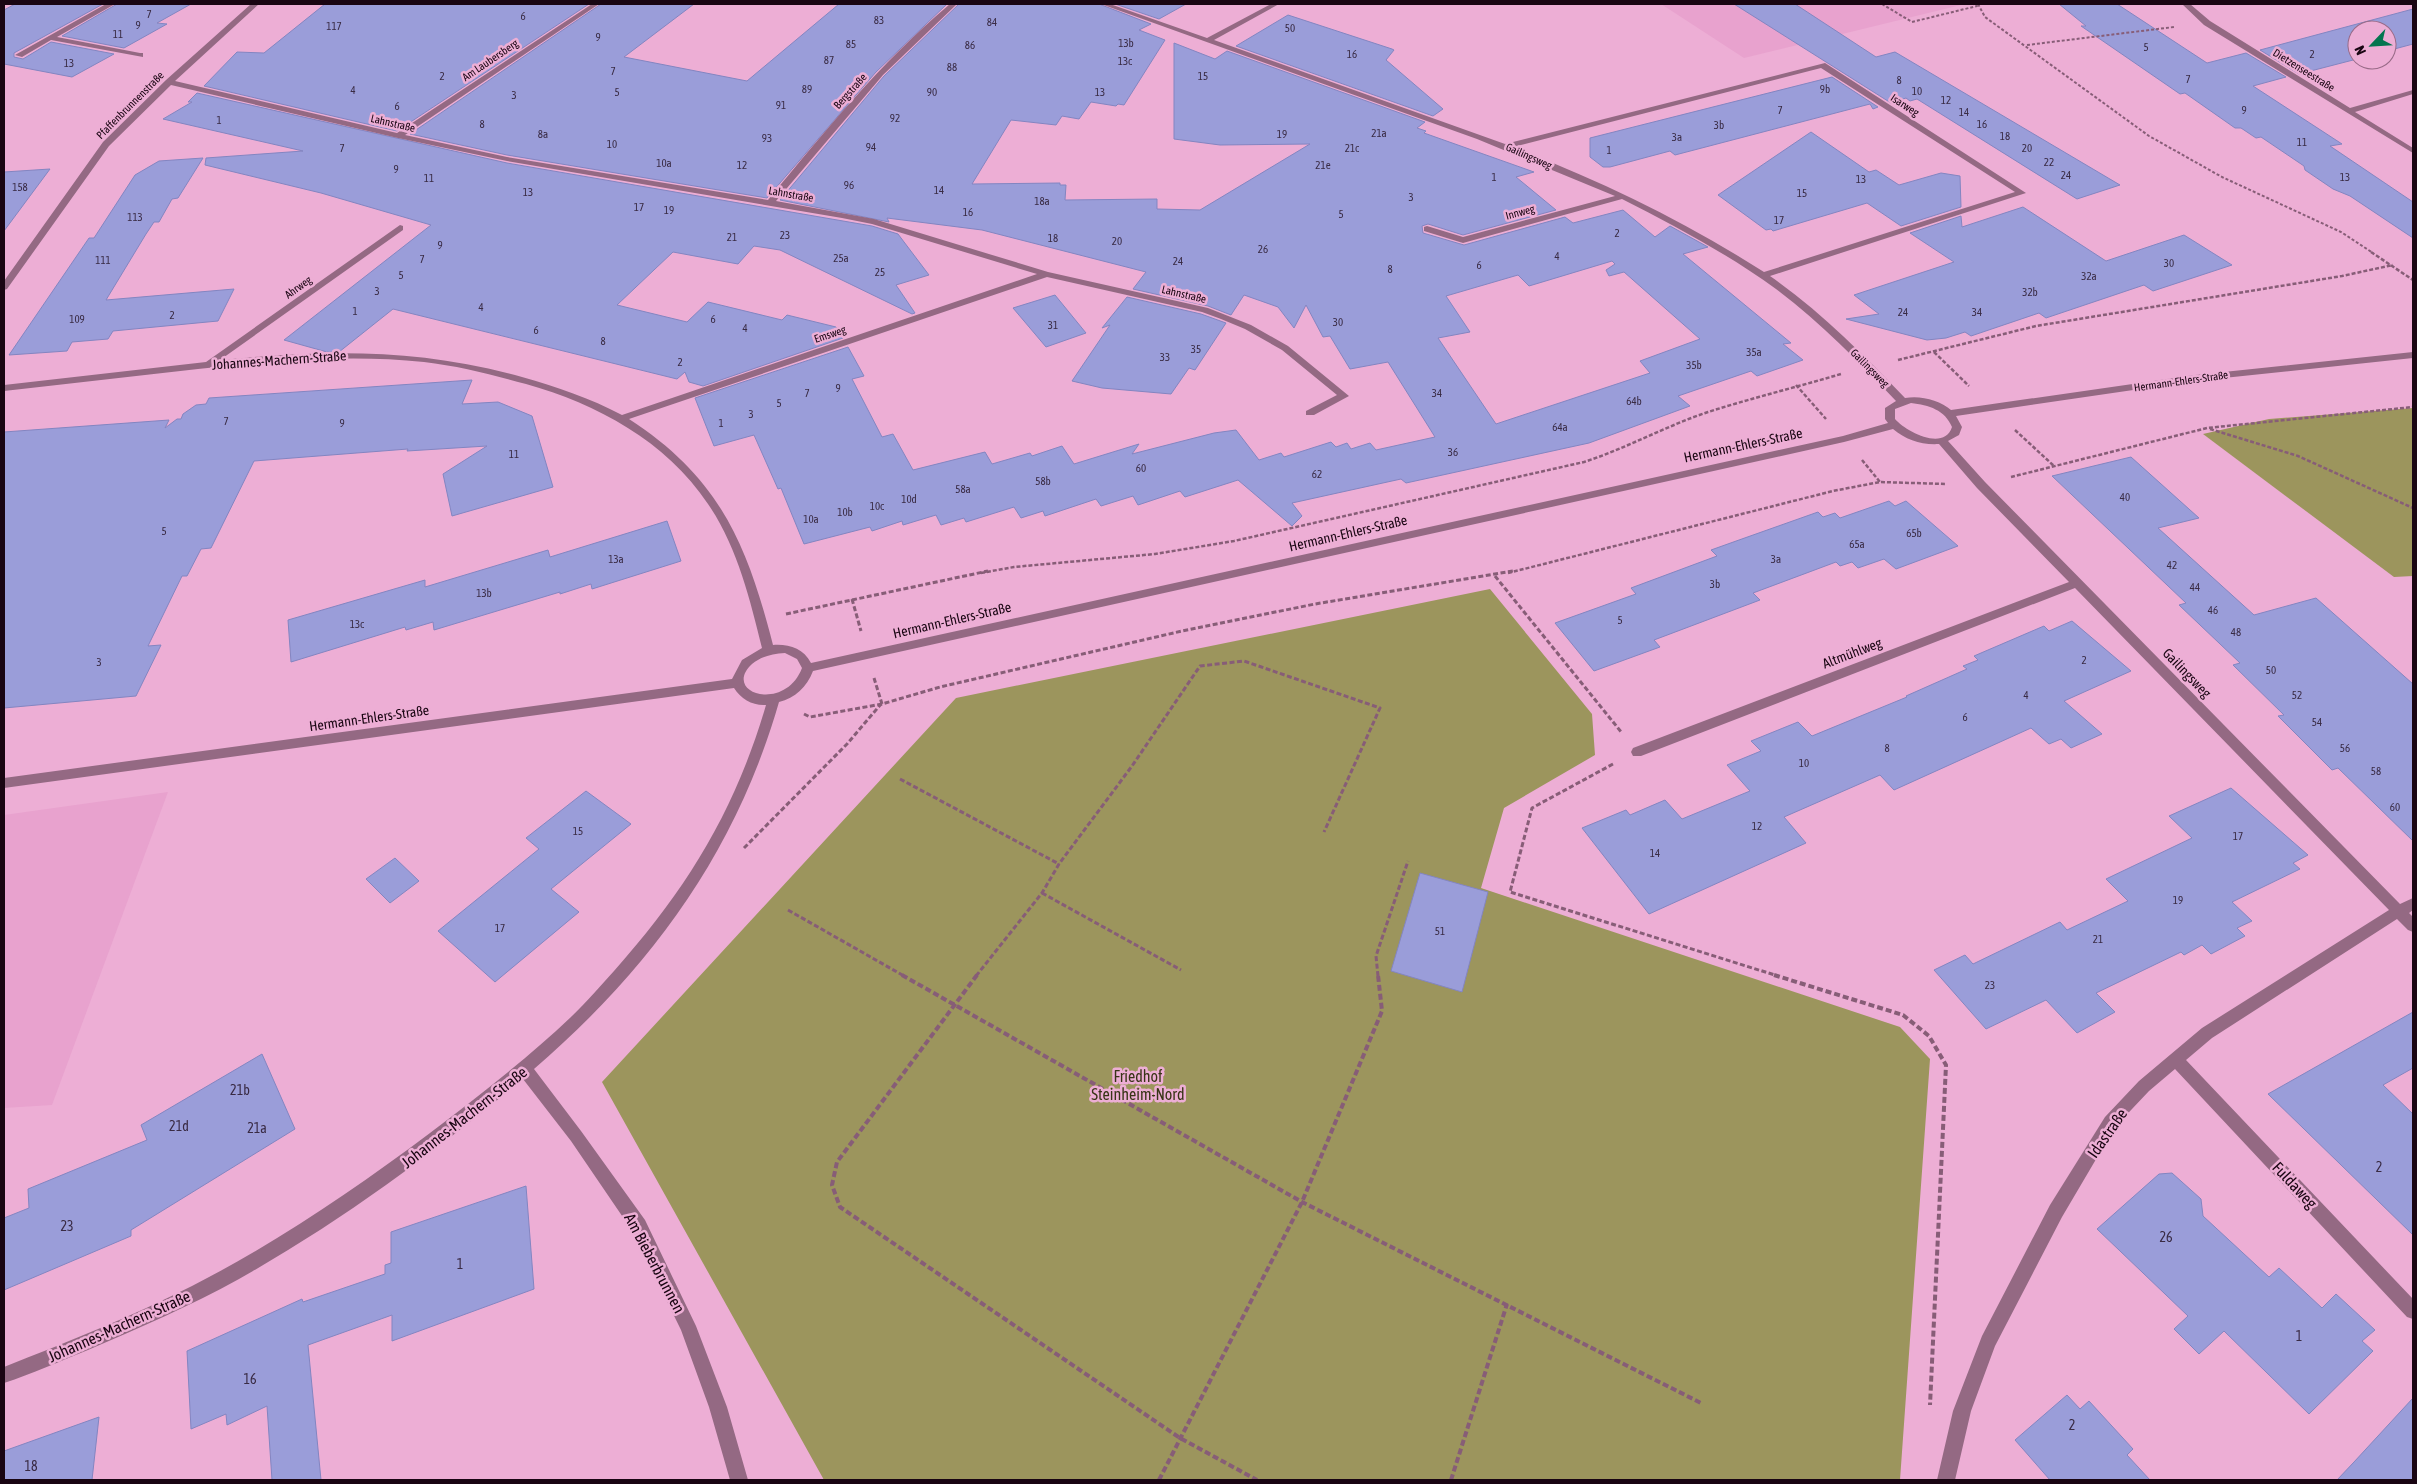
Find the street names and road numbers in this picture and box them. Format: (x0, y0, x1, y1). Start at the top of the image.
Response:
street label: Am Laubersberg (460, 37, 520, 83)
street label: Dietzenseestraße (2271, 46, 2337, 94)
street label: Pfaffenbrunnenstraße (94, 69, 166, 141)
street label: Bergstraße (831, 71, 869, 111)
street label: Isarweg (1889, 91, 1922, 119)
street label: Lahnstraße (370, 112, 416, 134)
street label: Gailingsweg (1504, 141, 1554, 172)
street label: Lahnstraße (768, 184, 814, 204)
street label: Innweg (1504, 202, 1536, 222)
street label: Ahrweg (282, 273, 314, 301)
street label: Lahnstraße (1161, 283, 1207, 305)
street label: Emsweg (813, 323, 848, 345)
street label: Gailingsweg (1848, 346, 1892, 390)
street label: Johannes-Machern-Straße (211, 347, 347, 373)
street label: Hermann-Ehlers-Straße (2133, 368, 2229, 394)
street label: Hermann-Ehlers-Straße (1682, 425, 1804, 465)
street label: Hermann-Ehlers-Straße (1287, 512, 1409, 554)
street label: Hermann-Ehlers-Straße (891, 599, 1013, 641)
street label: Altmühlweg (1820, 634, 1884, 672)
street label: Gailingsweg (2160, 645, 2214, 701)
street label: Hermann-Ehlers-Straße (308, 702, 430, 734)
street label: Johannes-Machern-Straße (398, 1063, 530, 1171)
street label: Idastraße (2084, 1105, 2130, 1161)
street label: Fuldaweg (2268, 1158, 2321, 1213)
street label: Am Bieberbrunnen (621, 1210, 689, 1316)
street label: Johannes-Machern-Straße (45, 1286, 193, 1366)

